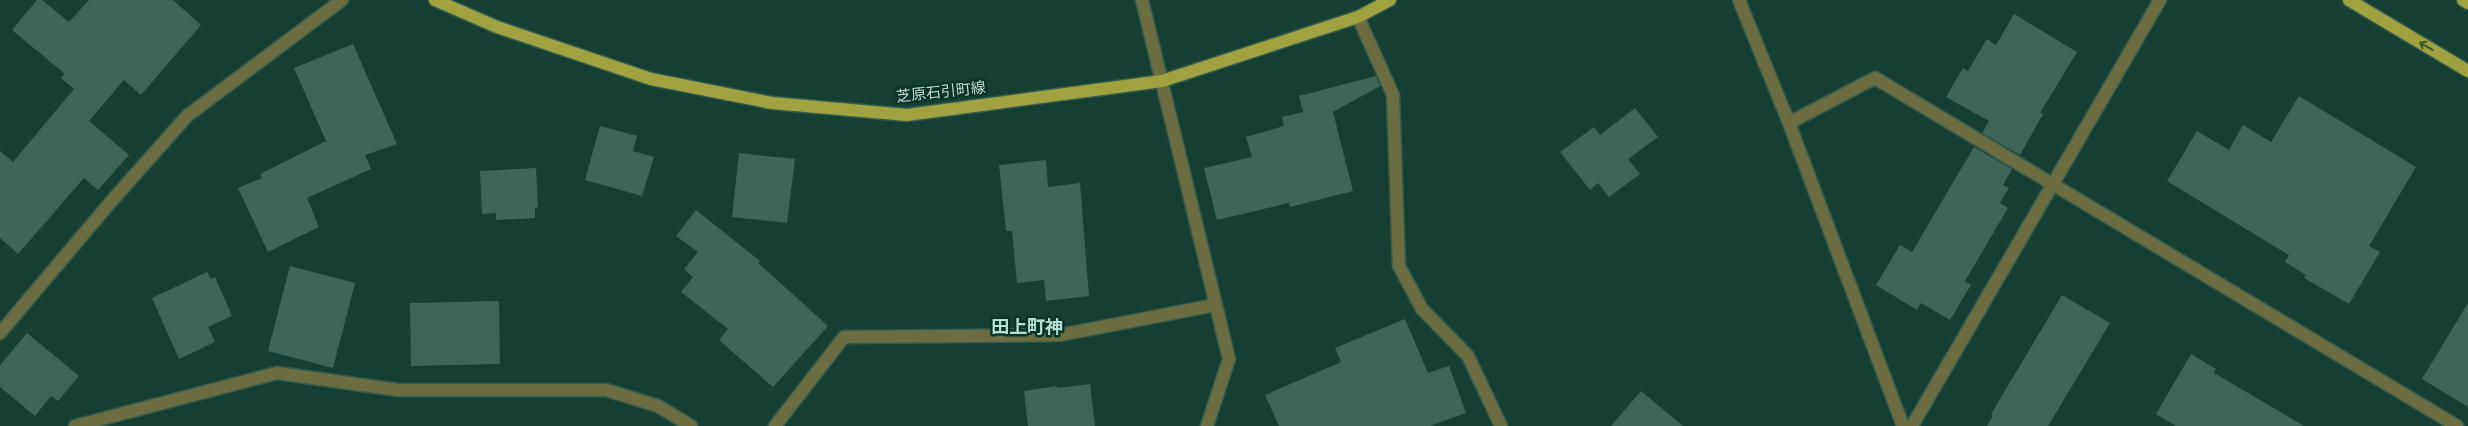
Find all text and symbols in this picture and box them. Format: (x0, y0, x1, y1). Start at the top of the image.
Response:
one-way arrow (2420, 40, 2434, 50)
street label: 芝原石引町線 (895, 77, 987, 105)
district label: 田上町神 (991, 315, 1063, 337)

